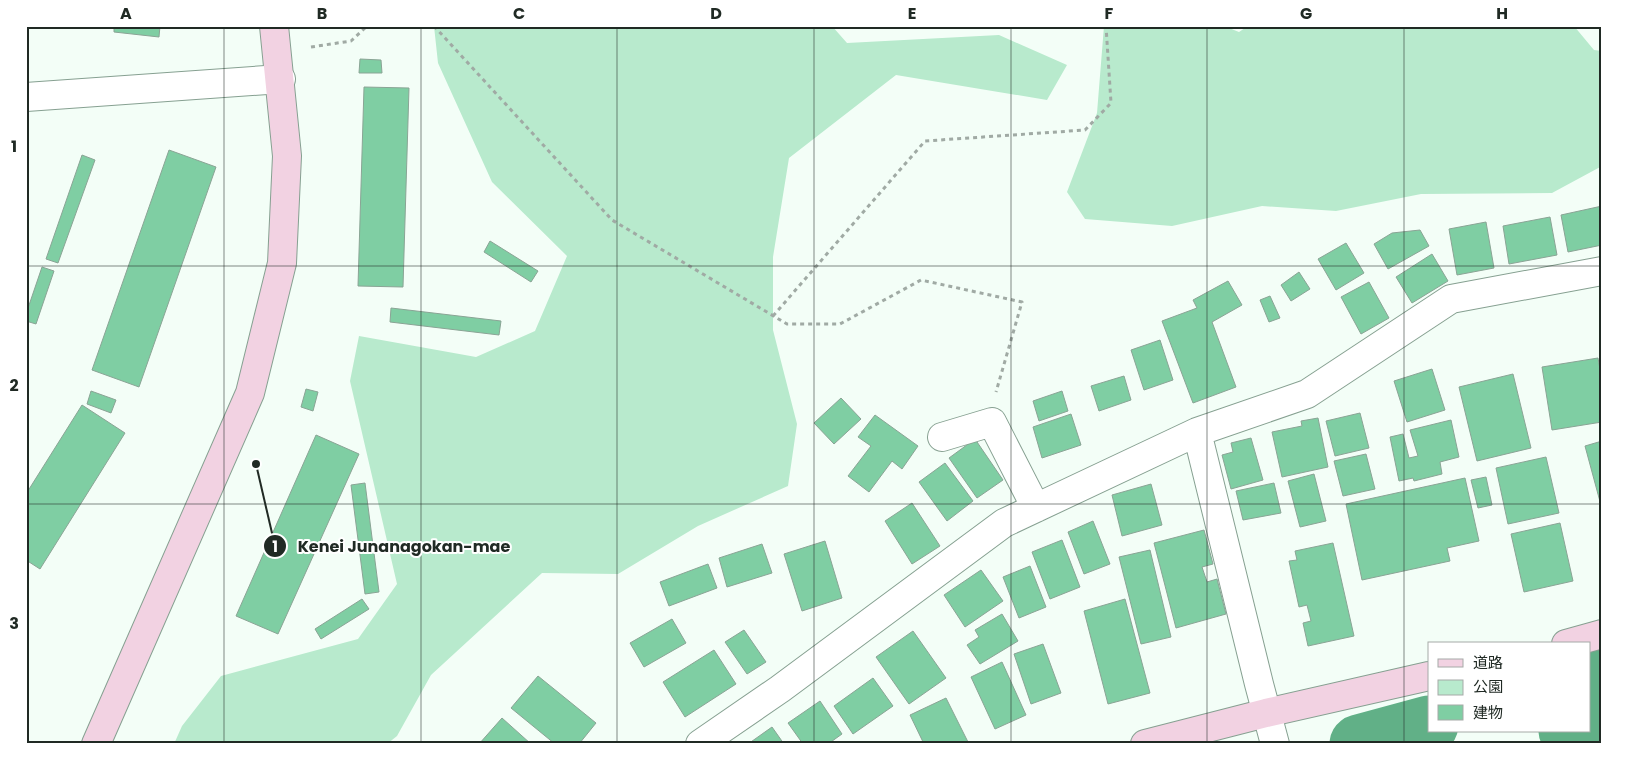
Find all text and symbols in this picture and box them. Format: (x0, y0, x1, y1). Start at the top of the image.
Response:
text: A (120, 2, 132, 25)
text: B (317, 2, 327, 25)
text: C (513, 2, 525, 25)
text: D (710, 2, 722, 25)
text: E (908, 2, 916, 25)
text: F (1105, 2, 1114, 25)
text: G (1300, 2, 1312, 25)
text: H (1496, 2, 1508, 25)
text: 1 (11, 135, 17, 158)
text: 2 (9, 374, 19, 397)
callout: Kenei Junanagokan-mae (263, 531, 520, 562)
text: Kenei Junanagokan-mae (298, 535, 510, 558)
text: 1 (272, 536, 278, 557)
text: 3 (9, 612, 19, 635)
legend (1428, 642, 1590, 732)
text: 道路 (1473, 652, 1503, 673)
text: 公園 (1473, 676, 1503, 697)
text: 建物 (1473, 702, 1503, 723)

